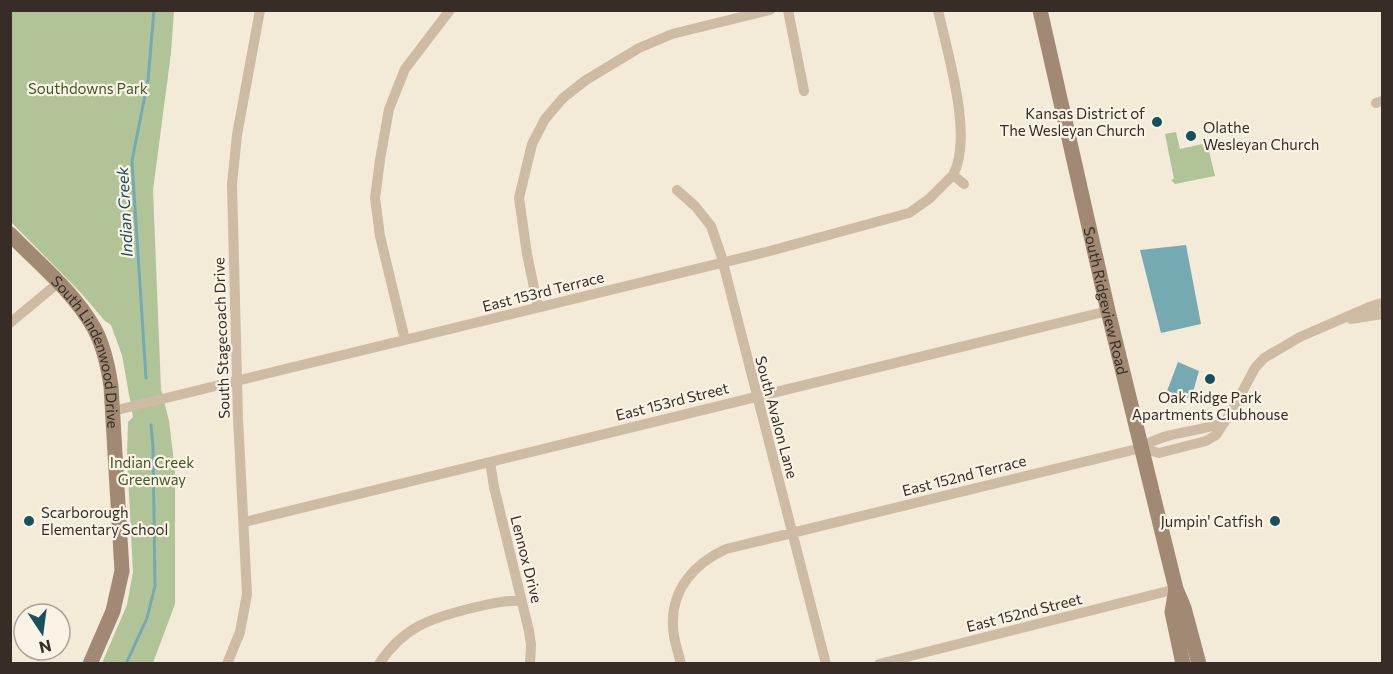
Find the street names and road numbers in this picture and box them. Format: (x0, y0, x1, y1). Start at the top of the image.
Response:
street label: South Ridgeview Road (1080, 225, 1132, 376)
street label: South Stagecoach Drive (209, 257, 233, 419)
street label: East 153rd Terrace (480, 267, 606, 315)
street label: South Lindenwood Drive (48, 271, 123, 429)
street label: South Avalon Lane (752, 354, 802, 480)
street label: East 153rd Street (614, 378, 730, 424)
street label: East 152nd Terrace (900, 451, 1028, 499)
street label: Lennox Drive (507, 513, 547, 605)
street label: East 152nd Street (964, 589, 1084, 635)

